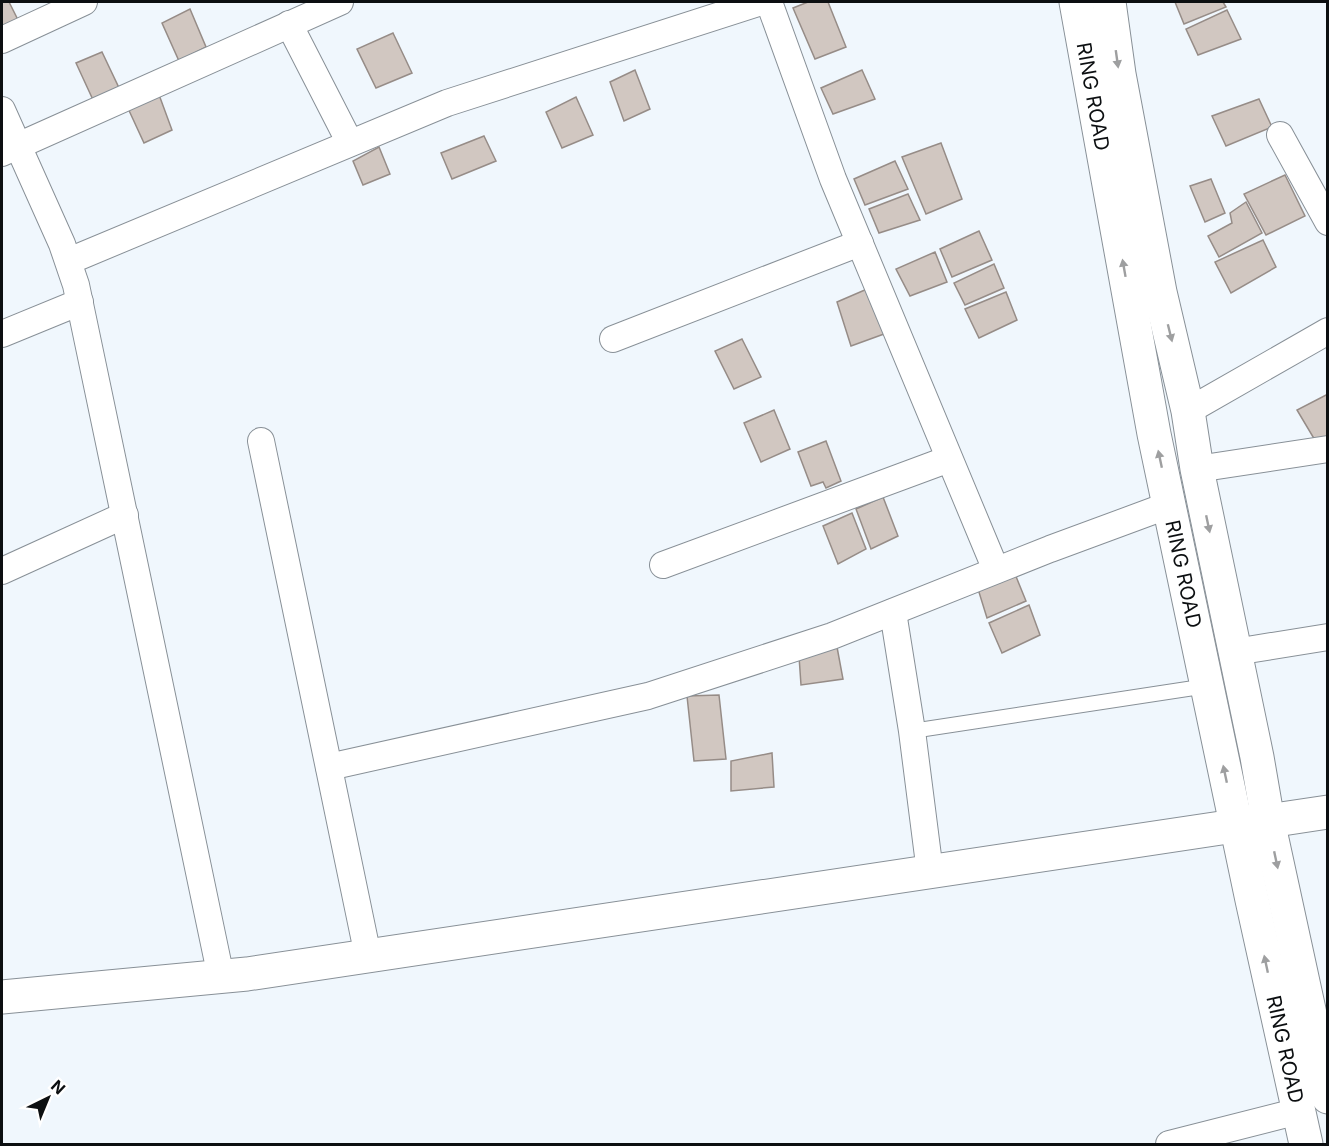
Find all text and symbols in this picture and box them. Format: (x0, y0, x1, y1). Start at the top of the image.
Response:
street label: RING ROAD (1072, 40, 1115, 153)
one-way arrow (1113, 50, 1122, 69)
one-way arrow (1119, 258, 1128, 277)
one-way arrow (1165, 324, 1175, 343)
one-way arrow (1155, 450, 1164, 469)
one-way arrow (1204, 515, 1213, 534)
street label: RING ROAD (1160, 518, 1206, 630)
one-way arrow (1220, 764, 1229, 783)
one-way arrow (1272, 850, 1281, 869)
one-way arrow (1261, 955, 1270, 974)
street label: RING ROAD (1261, 993, 1309, 1105)
north arrow (18, 1068, 78, 1128)
text: N (47, 1076, 70, 1099)

